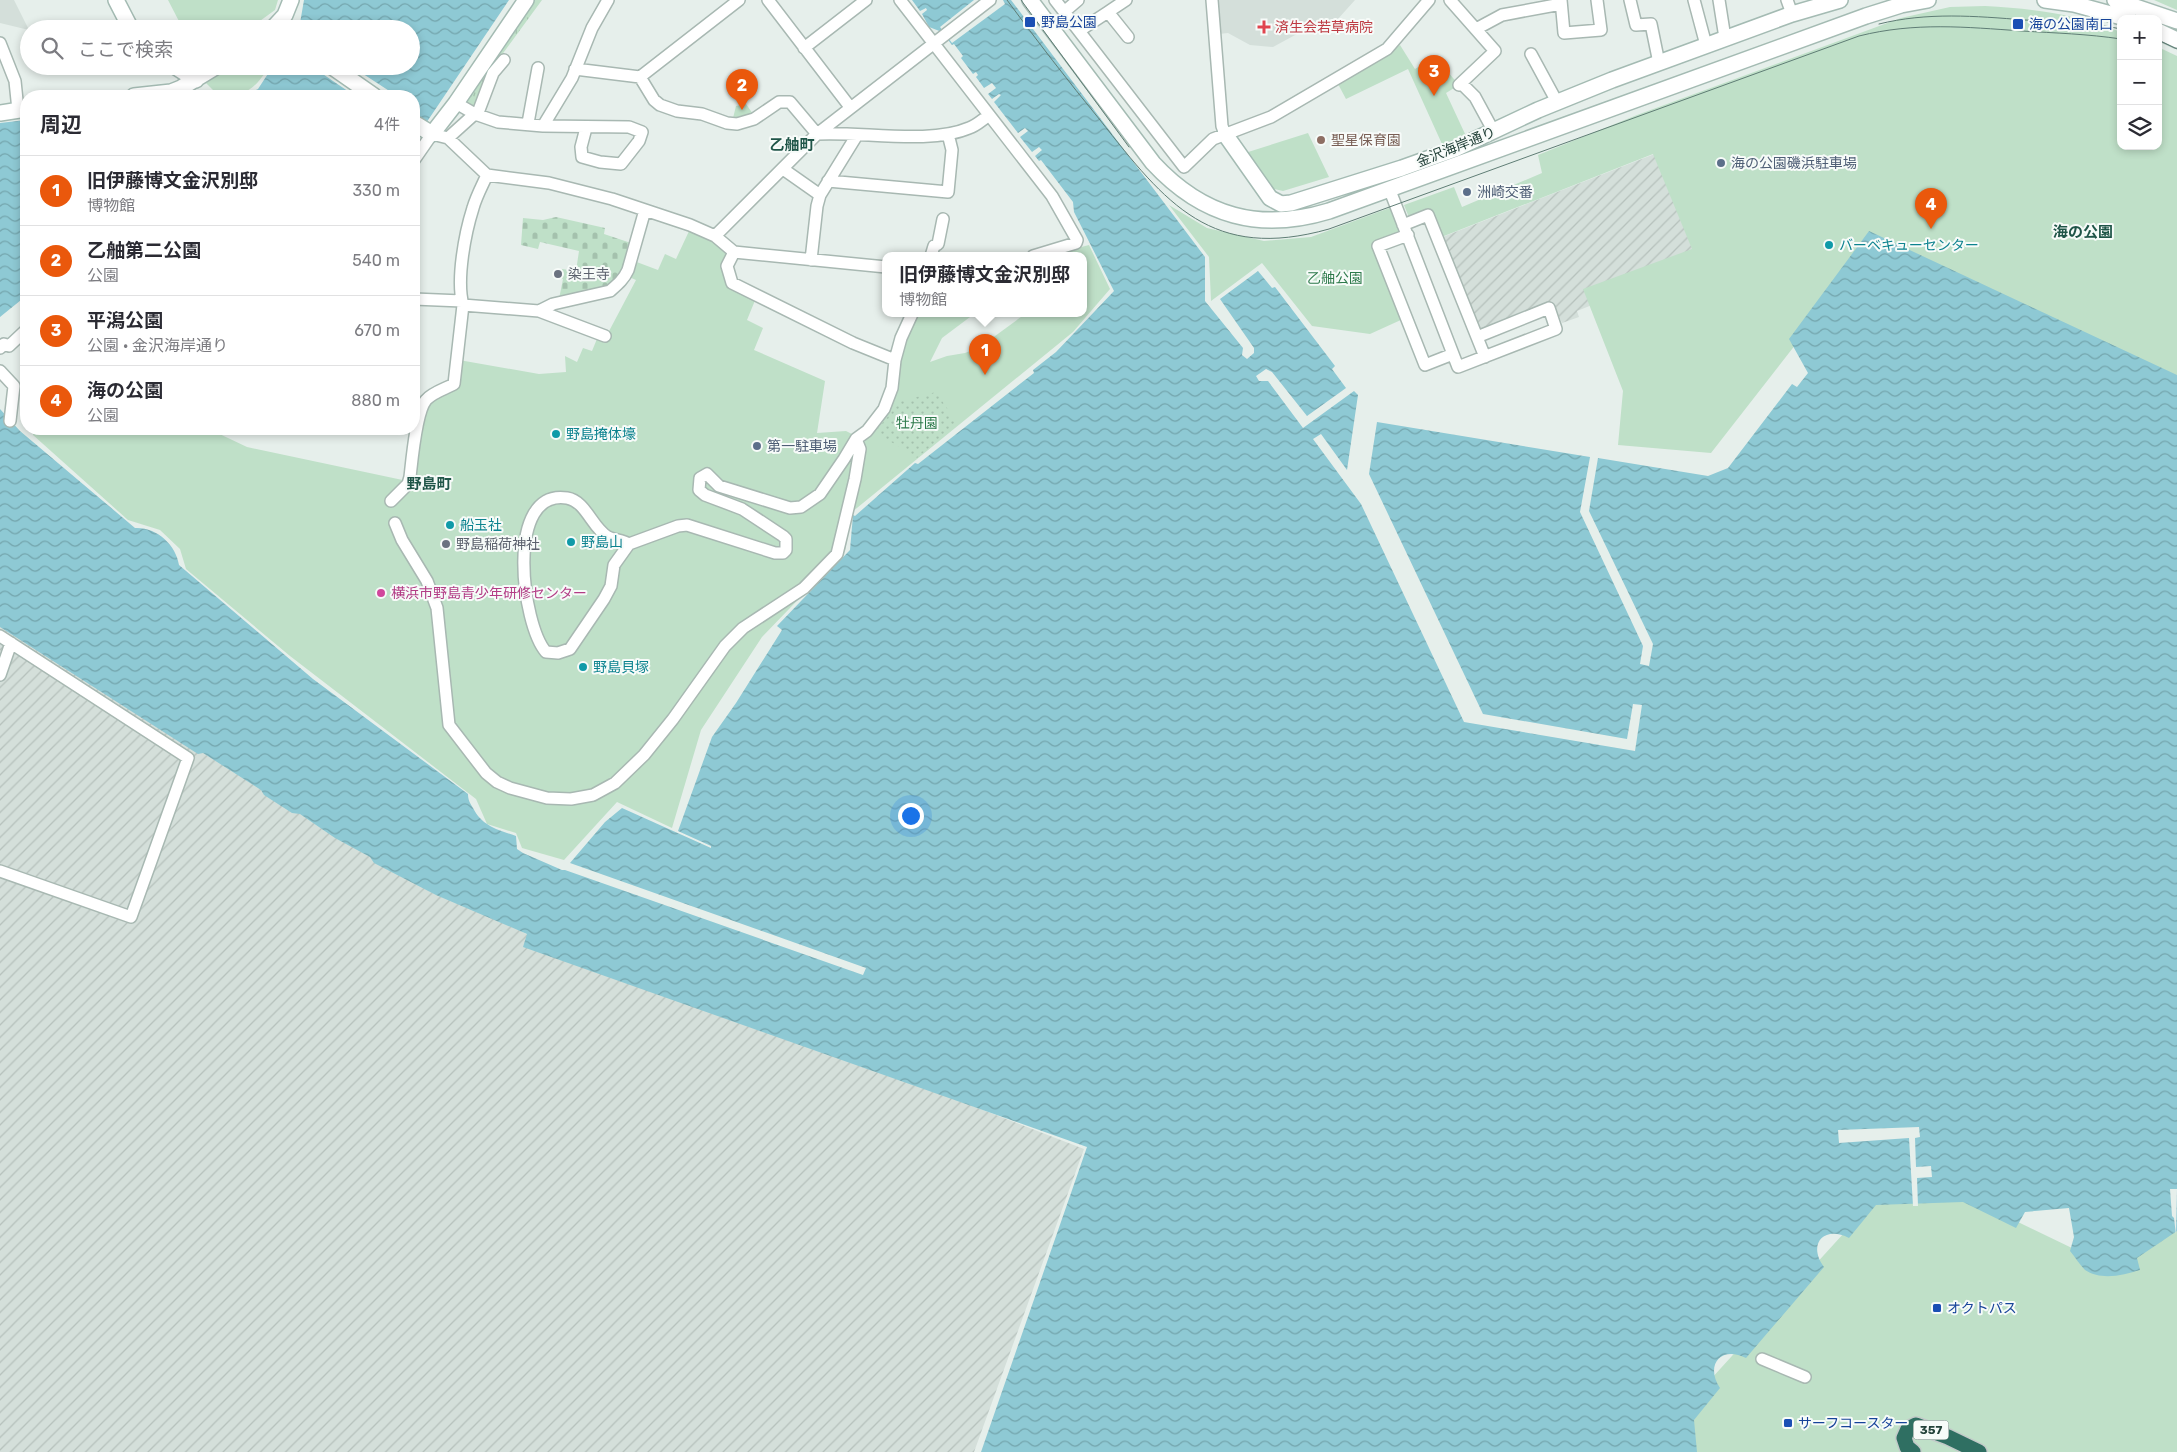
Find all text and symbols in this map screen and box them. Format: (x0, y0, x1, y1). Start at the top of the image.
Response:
place label: 野島公園 (1041, 14, 1097, 31)
marker: 野島公園 (1023, 15, 1037, 29)
map controls (2117, 15, 2162, 150)
button: + (2117, 15, 2162, 60)
place label: 海の公園南口 (2029, 16, 2113, 33)
marker: 海の公園南口 (2011, 17, 2025, 31)
place label: 済生会若草病院 (1275, 19, 1373, 36)
search box (20, 20, 420, 75)
marker: 済生会若草病院 (1257, 20, 1271, 34)
icon: search (38, 34, 66, 62)
text: ここで検索 (78, 38, 173, 61)
pin: 3 (1418, 55, 1450, 96)
button: − (2117, 60, 2162, 105)
pin: 2 (726, 69, 758, 110)
button: layers (2117, 105, 2162, 150)
text: 周辺 (40, 112, 82, 137)
text: 4件 (374, 115, 400, 134)
street label: 金沢海岸通り (1414, 123, 1498, 171)
place label: 聖星保育園 (1331, 132, 1401, 149)
marker: 聖星保育園 (1315, 134, 1327, 146)
district label: 乙舳町 (769, 136, 815, 154)
place label: 海の公園磯浜駐車場 (1731, 155, 1857, 172)
marker: 海の公園磯浜駐車場 (1715, 157, 1727, 169)
text: 旧伊藤博文金沢別邸 (87, 169, 258, 192)
text: 1 (52, 181, 60, 200)
text: 330 m (352, 181, 400, 200)
place label: 洲崎交番 (1477, 184, 1533, 201)
marker: 洲崎交番 (1461, 186, 1473, 198)
pin: 4 (1915, 188, 1947, 229)
text: 博物館 (87, 196, 135, 215)
district label: 海の公園 (2053, 223, 2113, 241)
place label: バーベキューセンター (1839, 237, 1979, 254)
text: 乙舳第二公園 (87, 239, 201, 262)
marker: バーベキューセンター (1823, 239, 1835, 251)
text: 2 (51, 251, 61, 270)
text: 540 m (352, 251, 400, 270)
popup (882, 252, 1087, 317)
text: 旧伊藤博文金沢別邸 (899, 263, 1070, 286)
text: 公園 (87, 266, 119, 285)
place label: 染王寺 (568, 266, 610, 283)
marker: 染王寺 (552, 268, 564, 280)
park label: 乙舳公園 (1307, 270, 1363, 287)
text: 博物館 (899, 290, 947, 309)
text: 平潟公園 (87, 309, 163, 332)
text: 3 (51, 321, 61, 340)
text: 670 m (354, 321, 400, 340)
pin: 1 (969, 334, 1001, 375)
text: 公園 · 金沢海岸通り (87, 336, 228, 355)
text: 海の公園 (87, 379, 163, 402)
text: 4 (51, 391, 61, 410)
text: 880 m (351, 391, 400, 410)
text: 公園 (87, 406, 119, 425)
park label: 牡丹園 (896, 415, 938, 432)
place label: 野島掩体壕 (566, 426, 636, 443)
marker: 野島掩体壕 (550, 428, 562, 440)
place label: 第一駐車場 (767, 438, 837, 455)
marker: 第一駐車場 (751, 440, 763, 452)
district label: 野島町 (406, 475, 452, 493)
place label: 船玉社 (460, 517, 502, 534)
marker: 船玉社 (444, 519, 456, 531)
place label: 野島山 (581, 534, 623, 551)
place label: 野島稲荷神社 (456, 536, 540, 553)
marker: 野島山 (565, 536, 577, 548)
marker: 野島稲荷神社 (440, 538, 452, 550)
place label: 横浜市野島青少年研修センター (391, 585, 587, 602)
marker: 横浜市野島青少年研修センター (375, 587, 387, 599)
place label: 野島貝塚 (593, 659, 649, 676)
marker: 野島貝塚 (577, 661, 589, 673)
your location (898, 803, 924, 829)
place label: オクトパス (1947, 1300, 2017, 1317)
marker: オクトパス (1931, 1302, 1943, 1314)
place label: サーフコースター (1798, 1415, 1908, 1432)
marker: サーフコースター (1782, 1417, 1794, 1429)
road number: 357 (1914, 1420, 1948, 1440)

